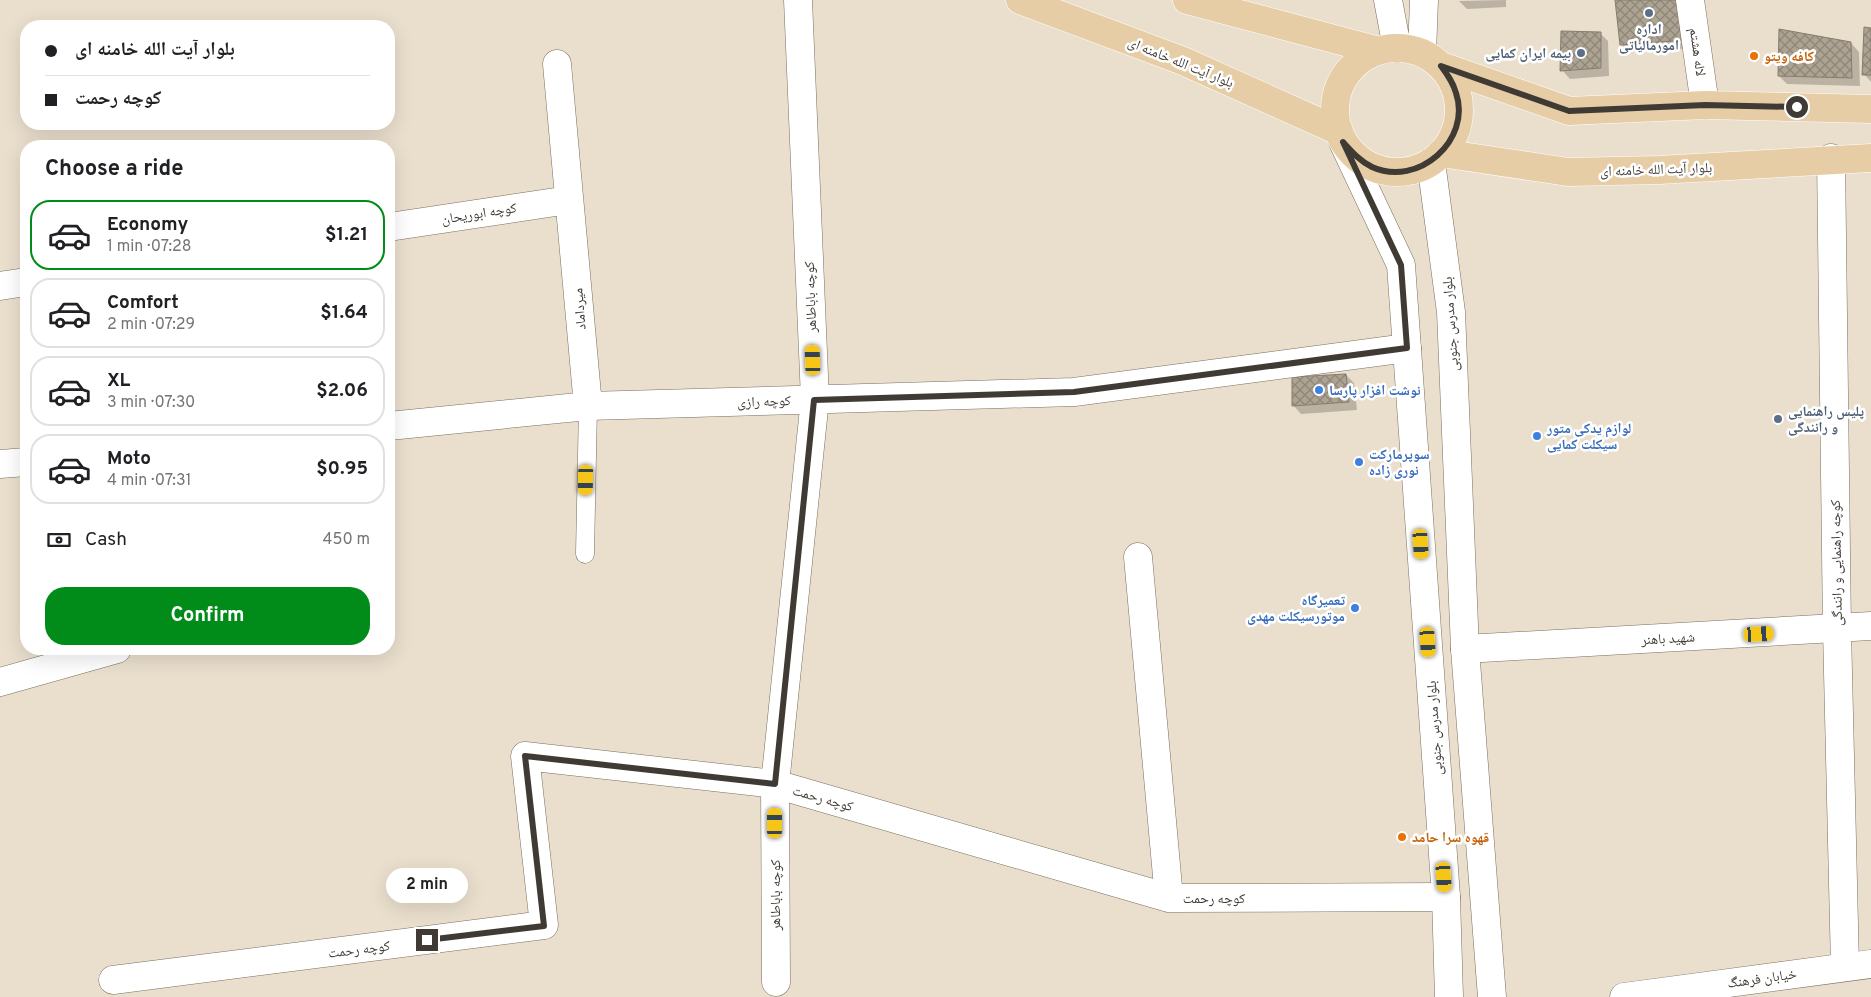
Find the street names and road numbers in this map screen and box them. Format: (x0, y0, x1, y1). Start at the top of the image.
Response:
street label: لاله هشتم (1685, 27, 1708, 77)
street label: بلوار آیت الله خامنه ای (1125, 34, 1236, 92)
street label: بلوار آیت الله خامنه ای (1599, 160, 1713, 181)
street label: کوچه ابوریحان (440, 200, 518, 229)
street label: کوچه باباطاهر (802, 261, 821, 334)
street label: بلوار مدرس جنوبی (1440, 276, 1463, 372)
street label: میرداماد (570, 287, 591, 330)
street label: کوچه رازی (737, 393, 791, 412)
street label: کوچه راهنمایی و رانندگی (1828, 499, 1847, 626)
street label: شهید باهنر (1640, 630, 1695, 649)
street label: بلوار مدرس جنوبی (1424, 680, 1447, 776)
street label: کوچه رحمت (790, 783, 855, 816)
street label: کوچه باباطاهر (768, 859, 785, 932)
street label: کوچه رحمت (1183, 891, 1245, 908)
street label: کوچه رحمت (327, 938, 391, 963)
street label: خیابان فرهنگ (1726, 966, 1798, 993)

